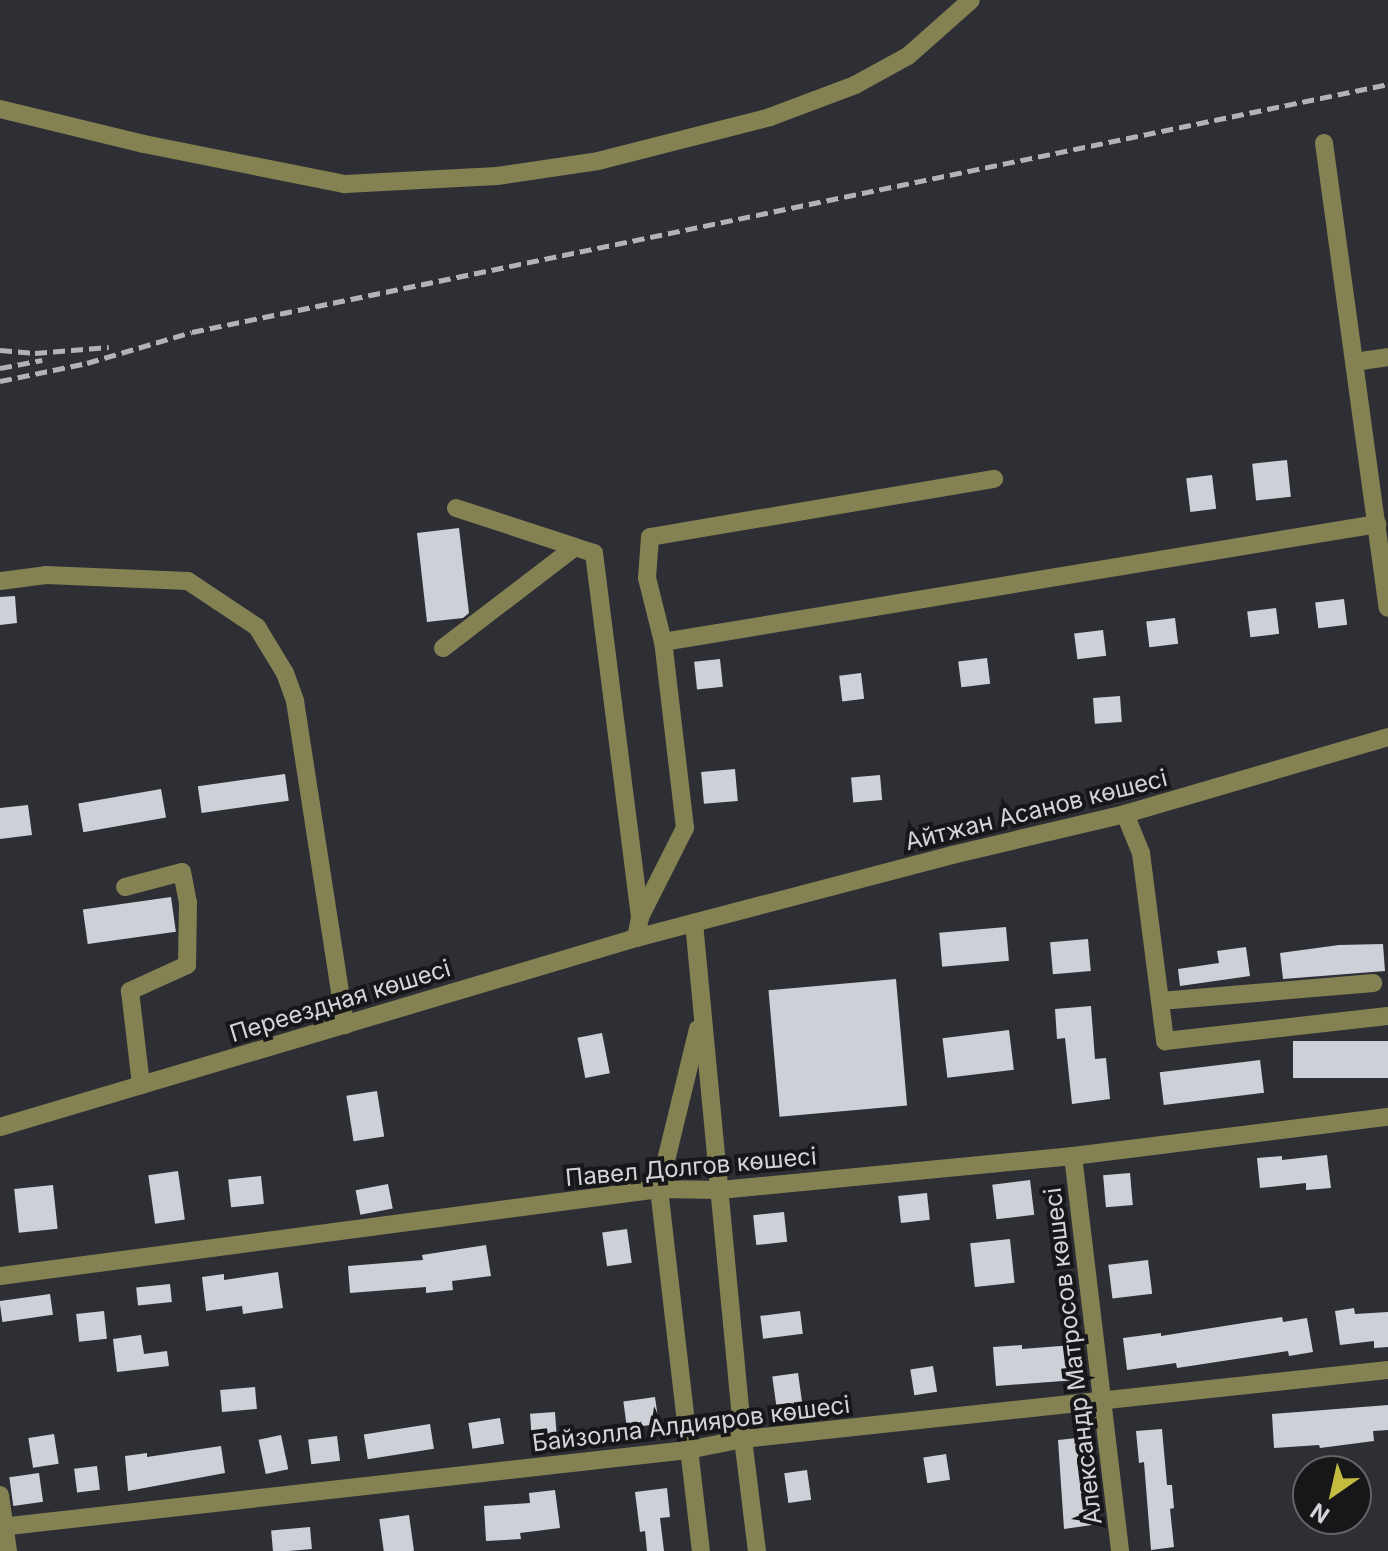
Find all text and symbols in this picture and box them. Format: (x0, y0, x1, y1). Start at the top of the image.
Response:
street label: Айтжан Асанов көшесі (902, 763, 1170, 857)
street label: Переездная көшесі (226, 954, 454, 1048)
street label: Павел Долгов көшесі (564, 1142, 818, 1192)
street label: Александр Матросов көшесі (1038, 1186, 1108, 1526)
street label: Байзолла Алдияров көшесі (531, 1390, 851, 1458)
north arrow (1292, 1455, 1372, 1535)
text: N (1305, 1498, 1334, 1529)

